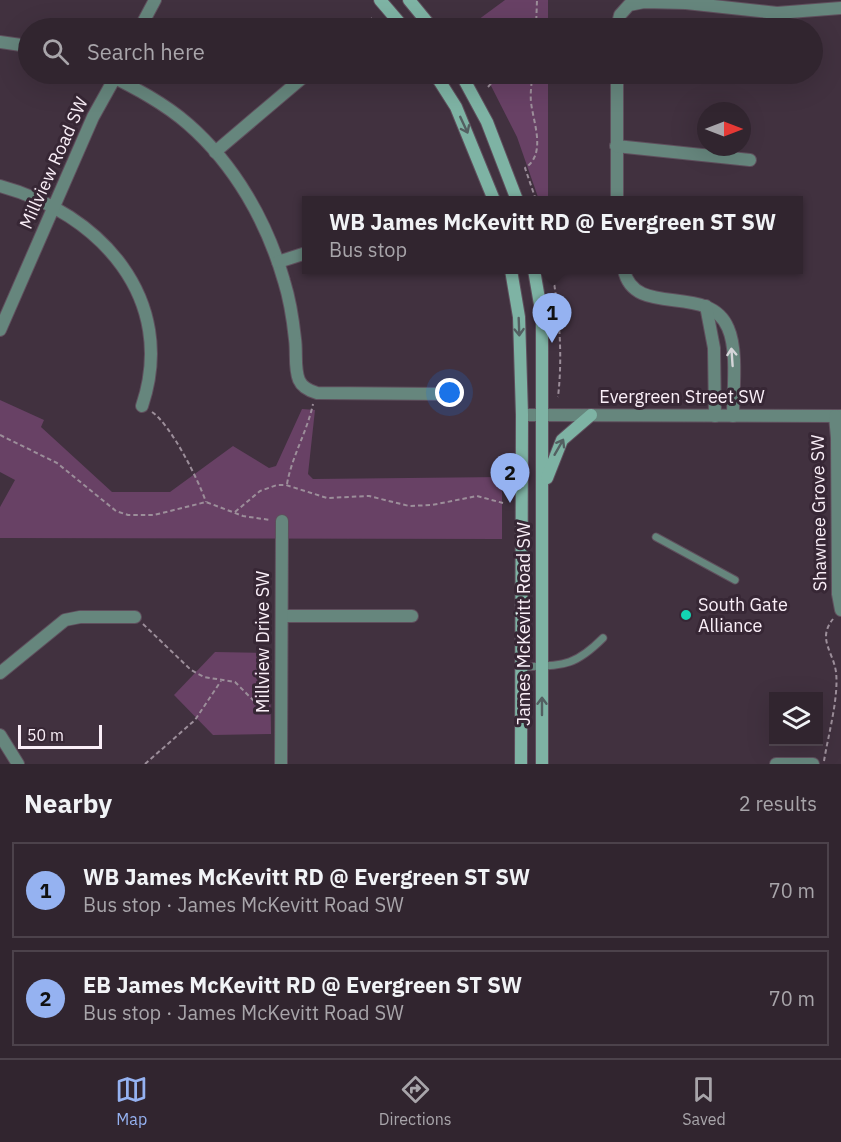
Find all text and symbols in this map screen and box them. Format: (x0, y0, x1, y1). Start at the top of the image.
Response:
search box (18, 18, 823, 84)
icon: search (39, 35, 72, 68)
text: Search here (87, 37, 205, 66)
street label: Millview Road SW (14, 93, 93, 232)
north arrow (697, 102, 751, 156)
one-way arrow (458, 115, 470, 133)
popup (302, 196, 803, 274)
text: WB James McKevitt RD @ Evergreen ST SW (329, 207, 776, 236)
text: Bus stop (329, 236, 407, 263)
pin: 1 (532, 294, 572, 343)
one-way arrow (513, 317, 525, 337)
one-way arrow (727, 348, 738, 368)
your location (435, 378, 464, 407)
street label: Evergreen Street SW (599, 385, 765, 408)
street label: Shawnee Grove SW (806, 434, 831, 592)
one-way arrow (553, 439, 565, 456)
pin: 2 (490, 454, 530, 503)
street label: James McKevitt Road SW (512, 522, 535, 726)
street label: Millview Drive SW (251, 571, 274, 713)
place label: South Gate Alliance (698, 593, 788, 637)
marker: South Gate Alliance (679, 608, 693, 622)
map controls (769, 692, 823, 746)
button: layers (769, 692, 823, 746)
one-way arrow (536, 696, 548, 716)
scale bar (18, 722, 102, 750)
text: 50 m (27, 725, 64, 745)
text: Nearby (24, 786, 112, 820)
text: 2 results (739, 790, 817, 817)
text: WB James McKevitt RD @ Evergreen ST SW (83, 862, 530, 891)
text: 1 (40, 877, 52, 904)
text: 70 m (769, 877, 815, 904)
text: Bus stop · James McKevitt Road SW (83, 891, 404, 918)
text: EB James McKevitt RD @ Evergreen ST SW (83, 970, 522, 999)
text: 2 (40, 985, 52, 1012)
text: 70 m (769, 985, 815, 1012)
text: Bus stop · James McKevitt Road SW (83, 999, 404, 1026)
tab: Map (115, 1073, 148, 1129)
tab: Directions (379, 1073, 452, 1129)
tab: Saved (682, 1073, 726, 1129)

